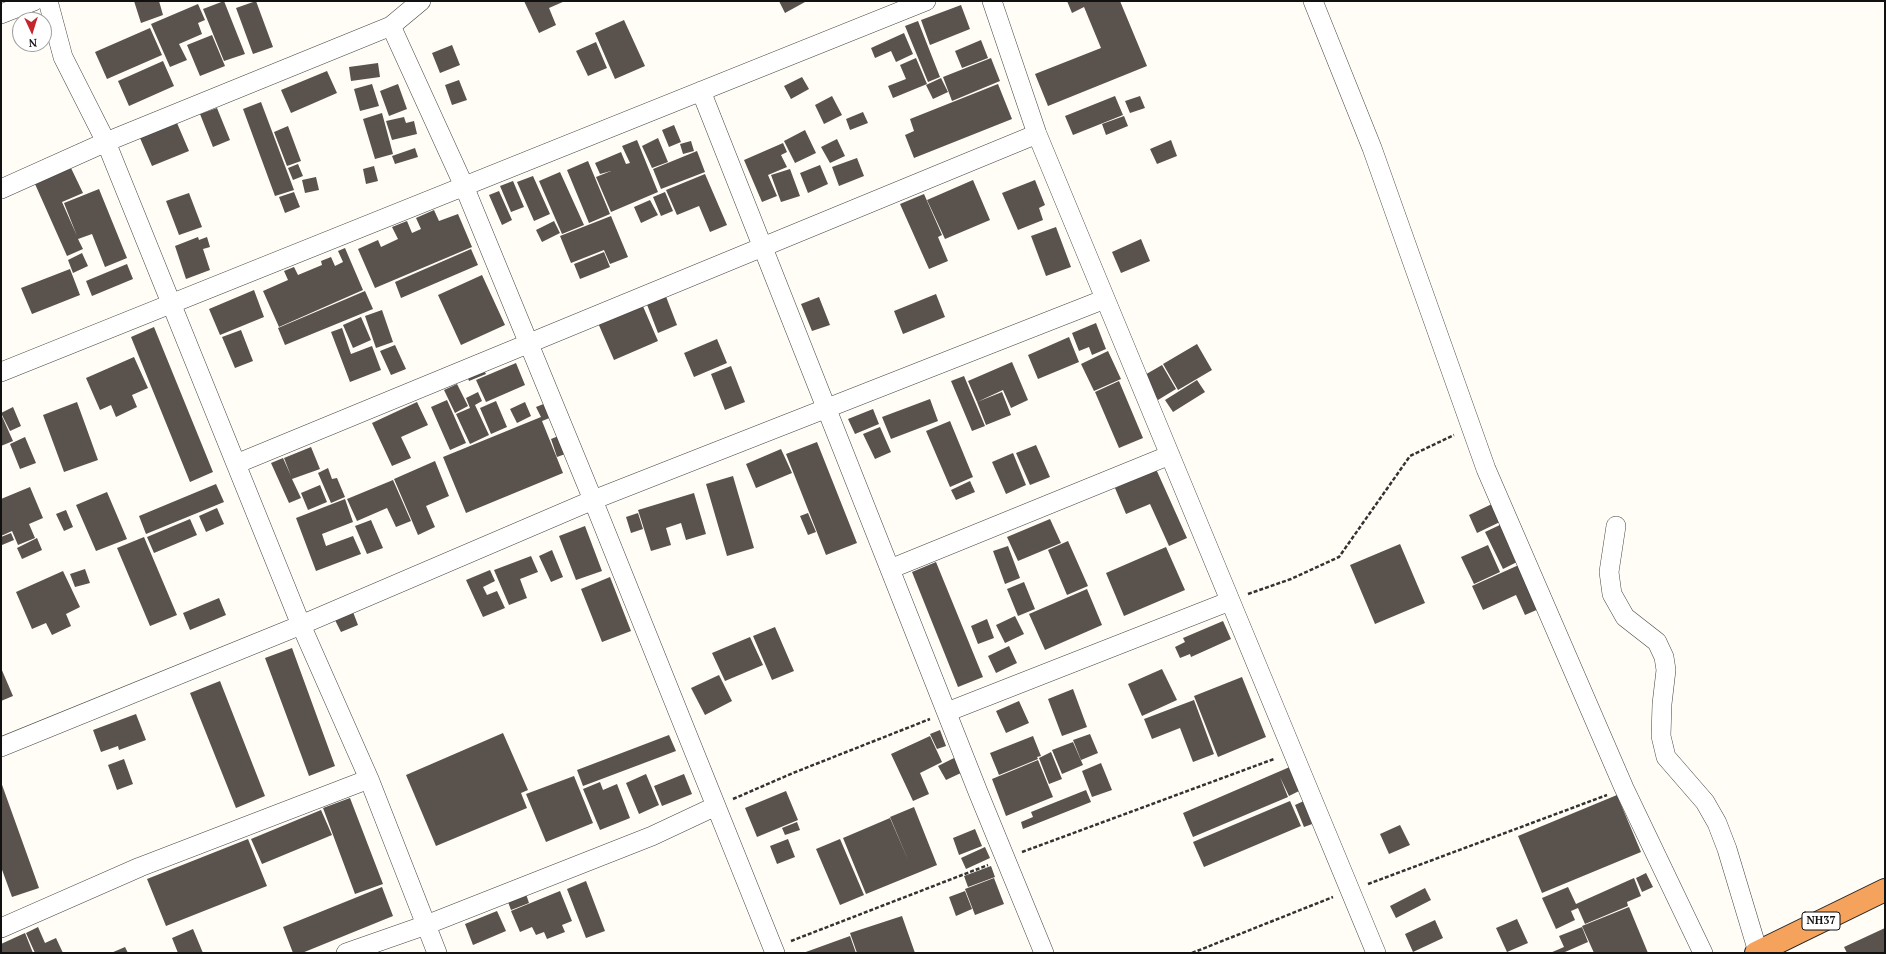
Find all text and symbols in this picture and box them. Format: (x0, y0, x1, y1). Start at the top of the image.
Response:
north arrow (12, 12, 52, 52)
text: N (28, 36, 37, 50)
road number: NH37 (1802, 912, 1840, 930)

